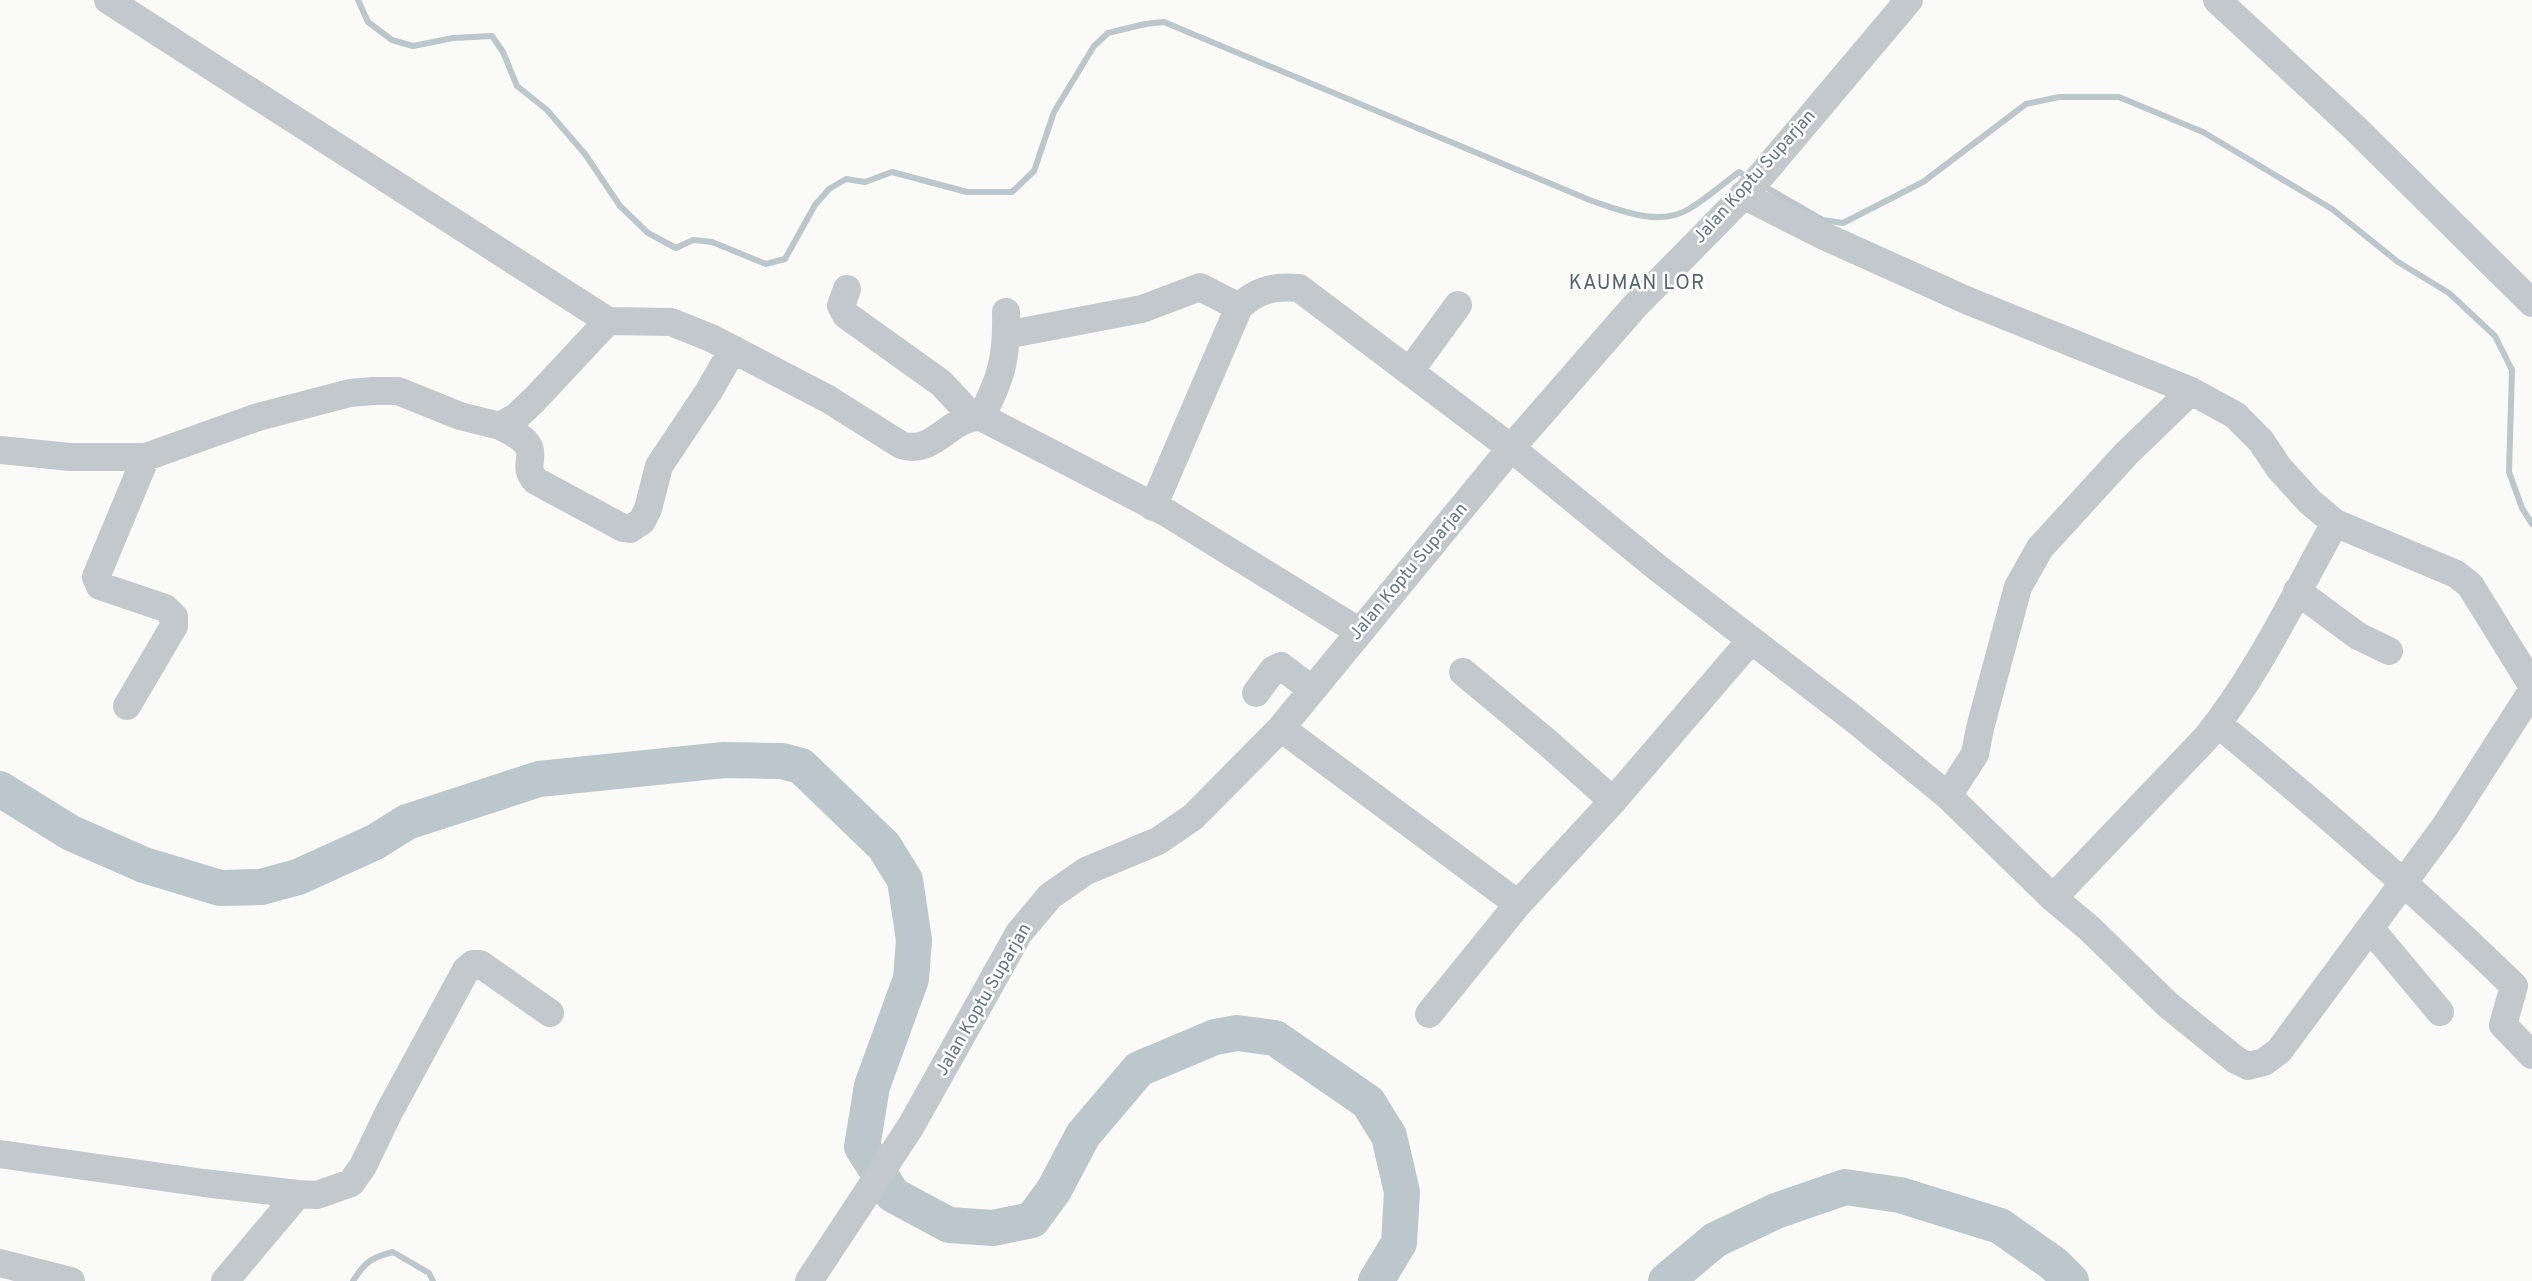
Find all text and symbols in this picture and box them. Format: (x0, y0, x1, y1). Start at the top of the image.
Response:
street label: Jalan Koptu Suparjan (1689, 105, 1821, 249)
district label: KAUMAN LOR (1569, 271, 1705, 297)
street label: Jalan Koptu Suparjan (1345, 498, 1473, 646)
street label: Jalan Koptu Suparjan (931, 919, 1037, 1081)

